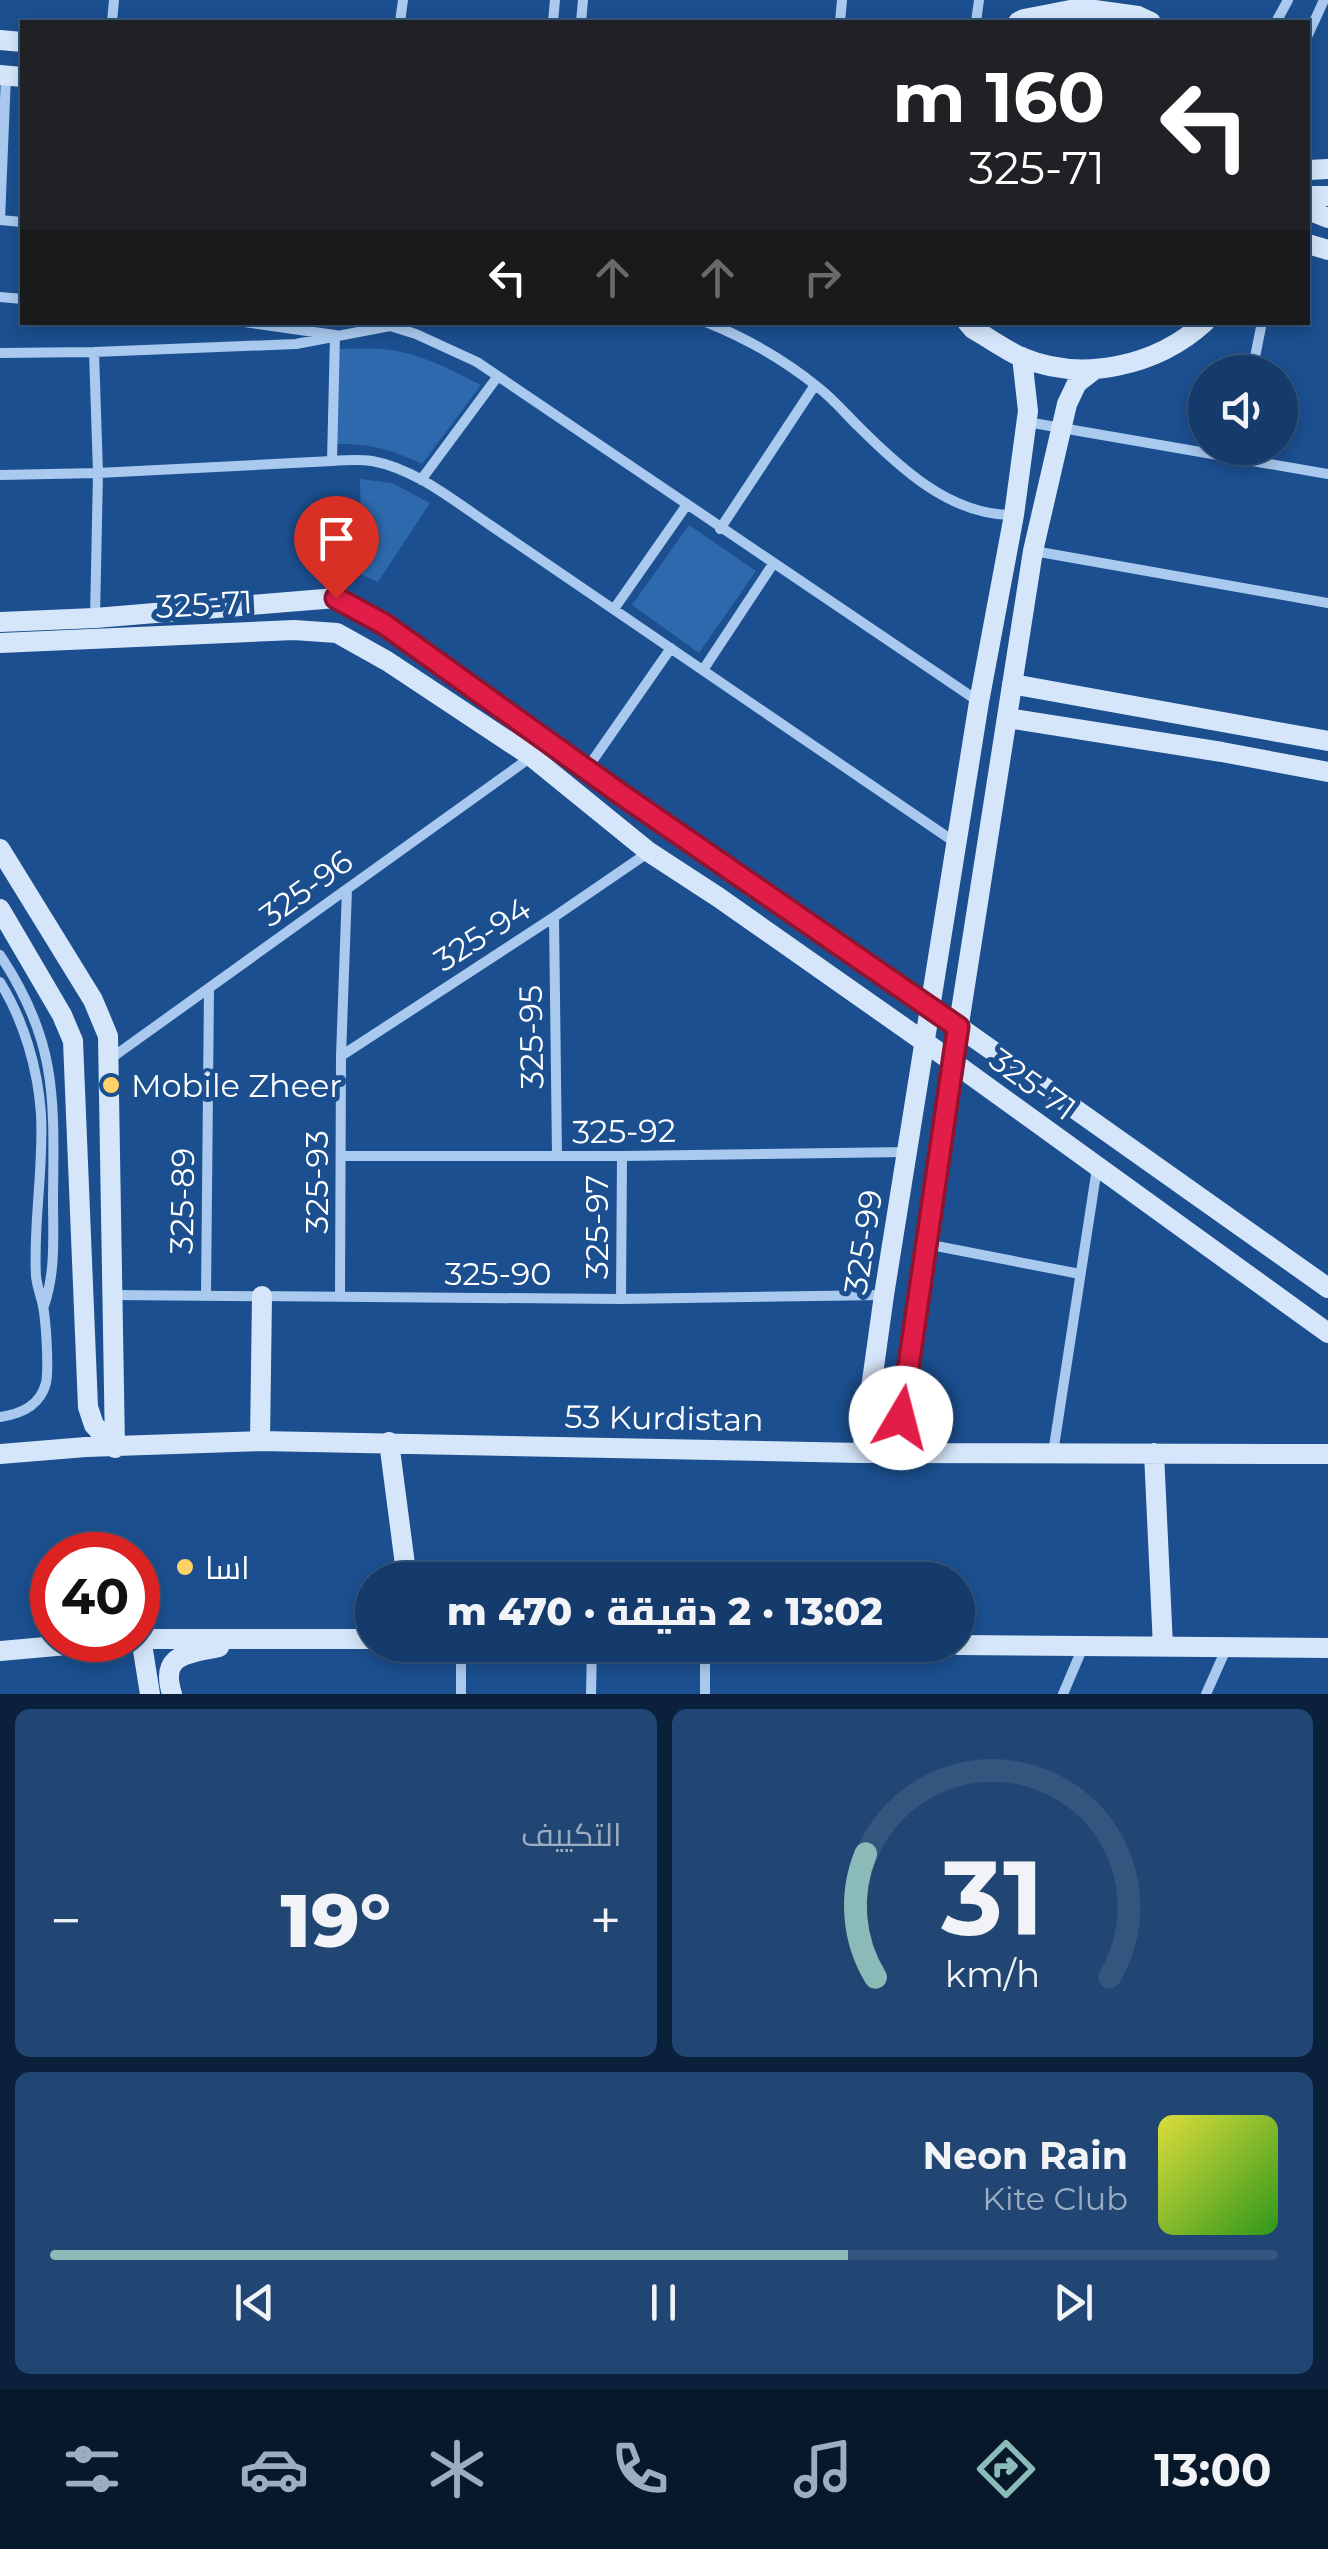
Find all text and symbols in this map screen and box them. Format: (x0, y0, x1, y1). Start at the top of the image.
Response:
text: 160 m (892, 54, 1105, 140)
icon: left (1140, 60, 1270, 190)
text: 325-71 (969, 140, 1105, 195)
icon: left (480, 250, 535, 305)
icon: ahead (585, 250, 640, 305)
icon: ahead (690, 250, 745, 305)
icon: right (795, 250, 850, 305)
map controls (1188, 355, 1298, 465)
button: sound (1188, 355, 1298, 465)
pin (294, 496, 379, 599)
icon: arrive (309, 511, 364, 566)
street label: 325-71 (155, 582, 253, 626)
street label: 325-96 (252, 841, 360, 935)
street label: 325-94 (426, 888, 538, 980)
street label: 325-95 (511, 985, 551, 1089)
street label: 325-71 (982, 1040, 1084, 1128)
place label: Mobile Zheer (131, 1066, 342, 1105)
marker: Mobile Zheer (100, 1074, 122, 1096)
street label: 325-92 (572, 1111, 676, 1151)
street label: 325-93 (297, 1130, 336, 1234)
street label: 325-89 (162, 1148, 202, 1254)
street label: 325-97 (577, 1175, 616, 1279)
street label: 325-99 (835, 1187, 891, 1297)
street label: 325-90 (444, 1254, 552, 1293)
position arrow (849, 1366, 953, 1470)
street label: 53 Kurdistan (564, 1397, 764, 1439)
speed limit sign: 40 (30, 1532, 160, 1662)
place label: اسا (205, 1548, 250, 1587)
marker: اسا (174, 1556, 196, 1578)
text: 13:02 · 2 دقيقة · 470 m (447, 1588, 883, 1635)
text: التكييف (521, 1815, 622, 1854)
text: 31 (940, 1834, 1043, 1961)
text: 19° (281, 1874, 391, 1966)
text: − (50, 1887, 82, 1954)
text: + (590, 1887, 621, 1954)
text: km/h (945, 1952, 1040, 1996)
text: Neon Rain (923, 2132, 1128, 2179)
text: Kite Club (982, 2179, 1128, 2218)
icon: previous (227, 2275, 282, 2330)
icon: pause (636, 2275, 691, 2330)
icon: next (1046, 2275, 1101, 2330)
icon: filters (57, 2434, 127, 2504)
icon: car (239, 2434, 309, 2504)
icon: climate (422, 2434, 492, 2504)
icon: phone (605, 2434, 675, 2504)
icon: music (788, 2434, 858, 2504)
icon: directions (971, 2434, 1041, 2504)
text: 13:00 (1154, 2442, 1272, 2497)

